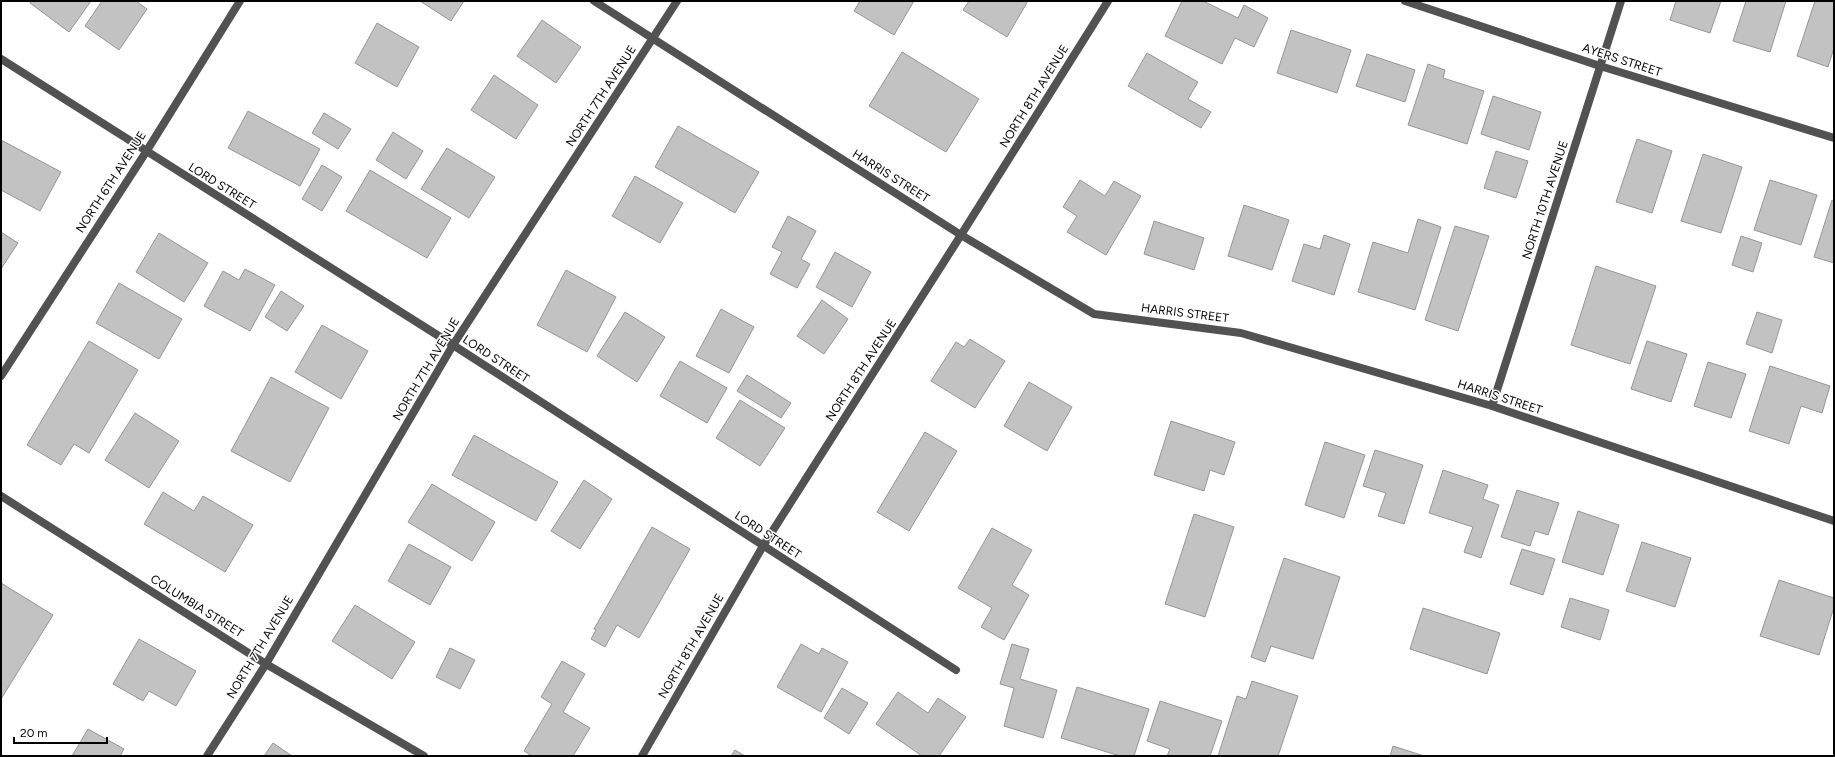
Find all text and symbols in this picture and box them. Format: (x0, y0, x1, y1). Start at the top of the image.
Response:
street label: AYERS STREET (1581, 41, 1664, 80)
street label: NORTH 8TH AVENUE (997, 42, 1071, 150)
street label: NORTH 7TH AVENUE (563, 43, 639, 149)
street label: NORTH 6TH AVENUE (73, 129, 149, 235)
street label: NORTH 10TH AVENUE (1519, 139, 1571, 261)
street label: HARRIS STREET (850, 147, 932, 205)
street label: LORD STREET (186, 160, 258, 212)
street label: HARRIS STREET (1140, 301, 1230, 325)
street label: NORTH 7TH AVENUE (390, 315, 462, 423)
street label: NORTH 8TH AVENUE (823, 316, 899, 424)
street label: LORD STREET (460, 332, 532, 386)
street label: HARRIS STREET (1456, 377, 1544, 417)
street label: LORD STREET (732, 508, 804, 562)
street label: COLUMBIA STREET (148, 572, 246, 640)
street label: NORTH 8TH AVENUE (655, 591, 727, 701)
street label: NORTH 7TH AVENUE (224, 593, 296, 701)
scale bar (14, 719, 107, 745)
text: 20 m (20, 726, 48, 740)

